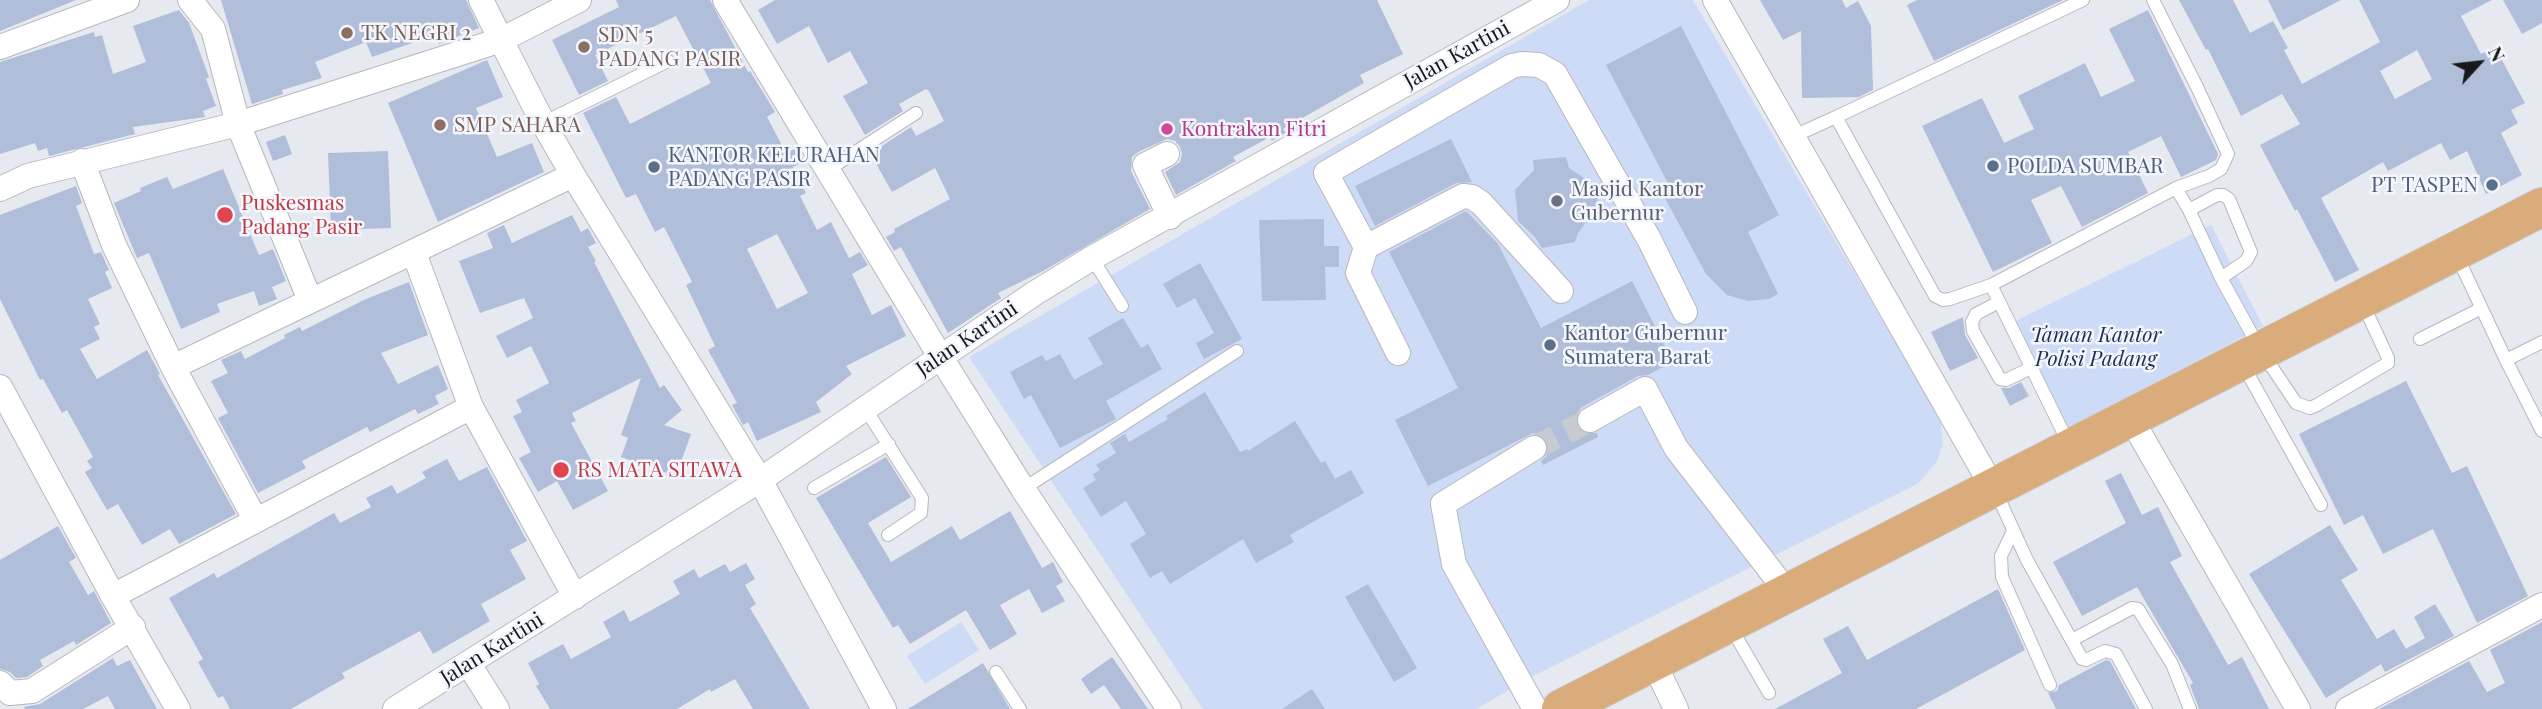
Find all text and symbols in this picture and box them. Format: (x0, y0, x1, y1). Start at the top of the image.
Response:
street label: Jalan Kartini (1400, 16, 1514, 94)
place label: TK NEGRI 2 (361, 20, 471, 46)
place label: SDN 5 PADANG PASIR (598, 22, 741, 72)
marker: TK NEGRI 2 (339, 25, 355, 41)
north arrow (2444, 28, 2514, 98)
marker: SDN 5 PADANG PASIR (576, 39, 592, 55)
text: N (2483, 41, 2512, 65)
place label: SMP SAHARA (454, 112, 581, 138)
place label: Kontrakan Fitri (1181, 116, 1327, 142)
marker: SMP SAHARA (432, 117, 448, 133)
marker: Kontrakan Fitri (1159, 121, 1175, 137)
place label: KANTOR KELURAHAN PADANG PASIR (668, 142, 880, 192)
place label: POLDA SUMBAR (2007, 153, 2164, 179)
marker: POLDA SUMBAR (1985, 158, 2001, 174)
marker: KANTOR KELURAHAN PADANG PASIR (646, 159, 662, 175)
place label: PT TASPEN (2371, 172, 2478, 198)
place label: Masjid Kantor Gubernur (1571, 176, 1703, 226)
marker: PT TASPEN (2484, 177, 2500, 193)
place label: Puskesmas Padang Pasir (241, 190, 362, 240)
marker: Masjid Kantor Gubernur (1549, 193, 1565, 209)
marker: Puskesmas Padang Pasir (215, 205, 235, 225)
street label: Jalan Kartini (911, 296, 1023, 382)
place label: Kantor Gubernur Sumatera Barat (1564, 320, 1727, 370)
park label: Taman Kantor Polisi Padang (2031, 322, 2161, 372)
marker: Kantor Gubernur Sumatera Barat (1542, 337, 1558, 353)
place label: RS MATA SITAWA (577, 457, 742, 483)
marker: RS MATA SITAWA (551, 460, 571, 480)
street label: Jalan Kartini (436, 607, 548, 691)

